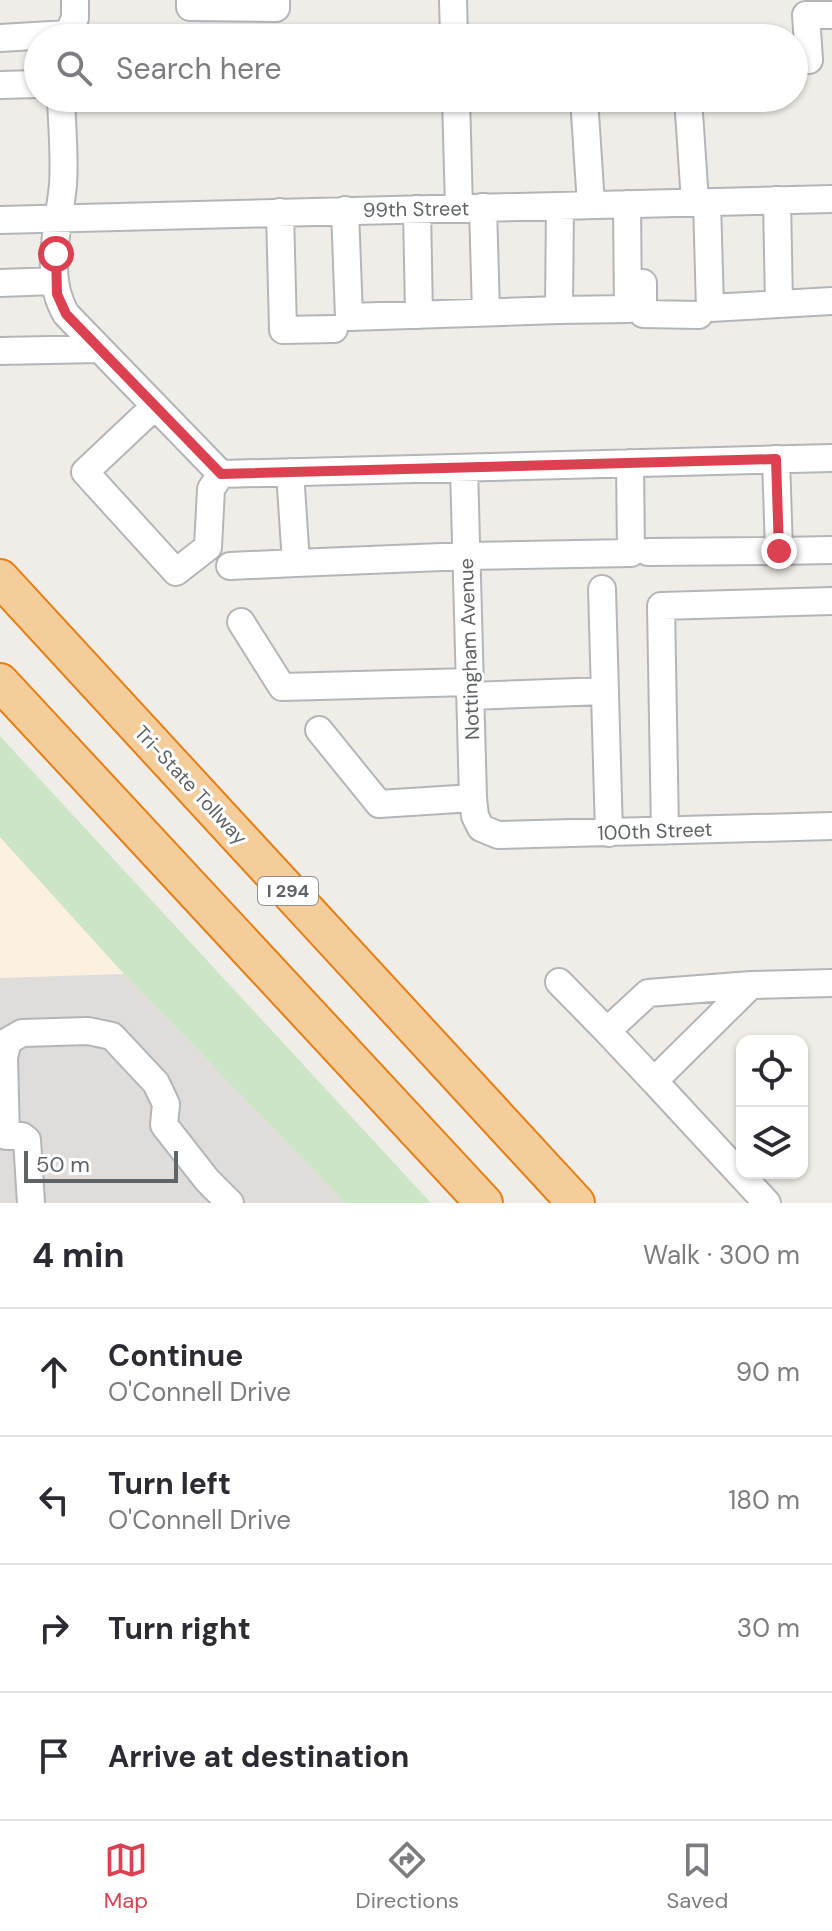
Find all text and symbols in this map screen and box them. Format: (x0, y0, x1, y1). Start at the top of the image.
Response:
search box (24, 24, 808, 112)
icon: search (52, 46, 96, 90)
text: Search here (116, 49, 282, 88)
street label: 99th Street (363, 195, 470, 223)
route start (38, 236, 74, 272)
route end (761, 533, 797, 569)
street label: Nottingham Avenue (453, 558, 485, 740)
street label: Tri-State Tollway (129, 720, 253, 850)
street label: 100th Street (597, 816, 713, 846)
road number: I 294 (258, 877, 318, 905)
map controls (736, 1035, 808, 1179)
button: locate (736, 1035, 808, 1107)
button: layers (736, 1107, 808, 1179)
scale bar (24, 1147, 178, 1183)
text: 50 m (36, 1150, 90, 1179)
text: 4 min (32, 1233, 124, 1278)
text: Walk · 300 m (643, 1238, 800, 1272)
text: Continue (108, 1336, 243, 1375)
icon: ahead (32, 1350, 76, 1394)
text: 90 m (736, 1355, 800, 1389)
text: O'Connell Drive (108, 1375, 291, 1409)
text: Turn left (108, 1464, 231, 1503)
icon: left (32, 1478, 76, 1522)
text: 180 m (728, 1483, 800, 1517)
text: O'Connell Drive (108, 1503, 291, 1537)
icon: right (32, 1606, 76, 1650)
text: Turn right (108, 1609, 251, 1648)
text: 30 m (737, 1611, 800, 1645)
icon: arrive (32, 1734, 76, 1778)
text: Arrive at destination (108, 1737, 409, 1776)
tab: Map (104, 1838, 148, 1915)
tab: Directions (356, 1838, 459, 1915)
tab: Saved (667, 1838, 728, 1915)

